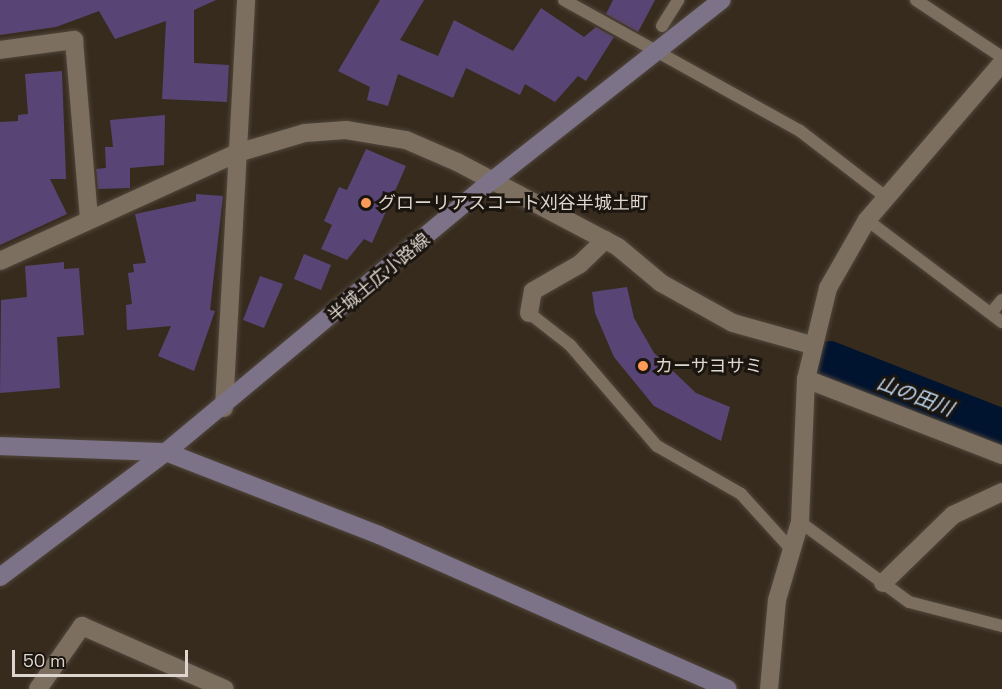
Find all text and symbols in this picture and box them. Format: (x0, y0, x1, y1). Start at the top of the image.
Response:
place label: グローリアスコート刈谷半城土町 (378, 192, 648, 214)
marker: グローリアスコート刈谷半城土町 (359, 196, 373, 210)
street label: 半城土広小路線 (324, 229, 434, 327)
place label: カーサヨサミ (655, 355, 763, 377)
marker: カーサヨサミ (636, 359, 650, 373)
water label: 山の田川 (873, 370, 957, 422)
scale bar (15, 638, 190, 676)
text: 50 m (23, 649, 65, 672)

